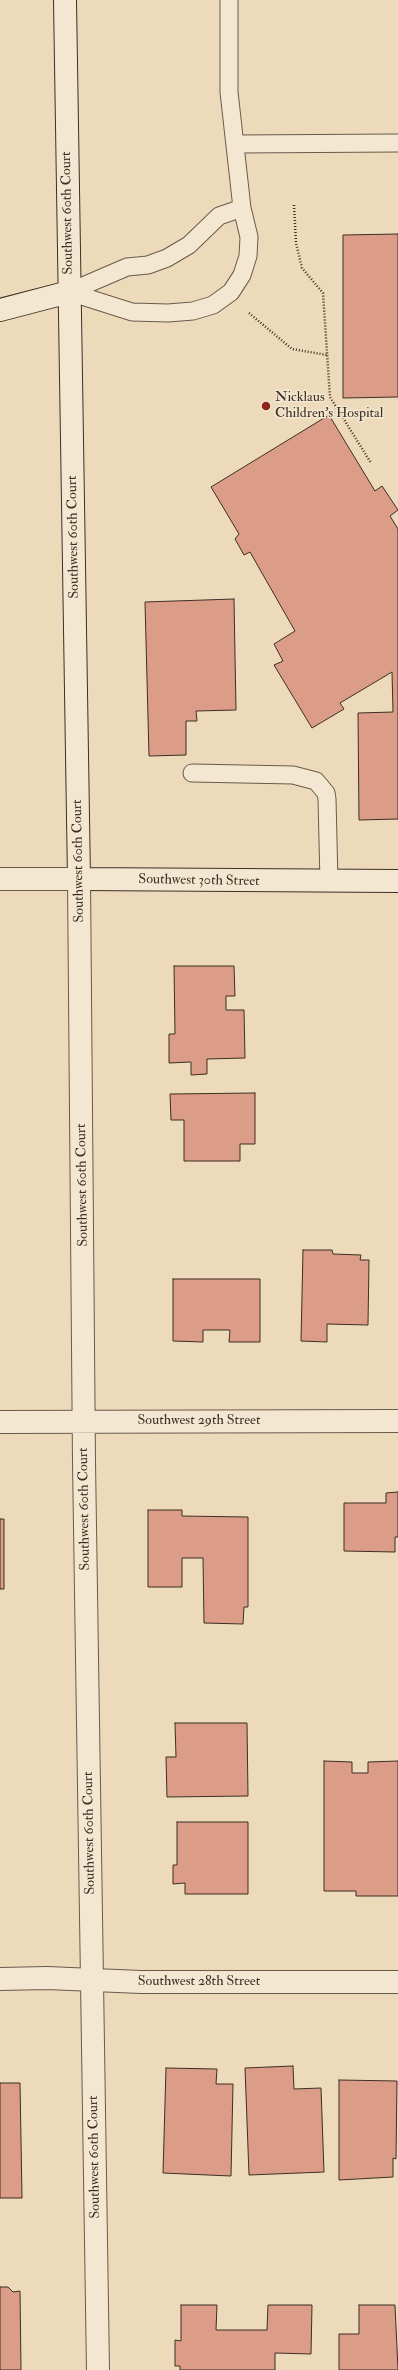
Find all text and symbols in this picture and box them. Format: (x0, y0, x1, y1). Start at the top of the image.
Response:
street label: Southwest 60th Court (59, 151, 77, 275)
place label: Nicklaus Children's Hospital (275, 390, 383, 422)
marker: Nicklaus Children's Hospital (260, 400, 272, 412)
street label: Southwest 60th Court (65, 475, 83, 599)
street label: Southwest 60th Court (70, 799, 88, 923)
street label: Southwest 30th Street (138, 872, 260, 890)
street label: Southwest 60th Court (74, 1123, 92, 1247)
street label: Southwest 29th Street (138, 1413, 260, 1429)
street label: Southwest 60th Court (76, 1447, 94, 1571)
street label: Southwest 60th Court (81, 1771, 99, 1895)
street label: Southwest 28th Street (138, 1974, 260, 1990)
street label: Southwest 60th Court (86, 2095, 104, 2219)

